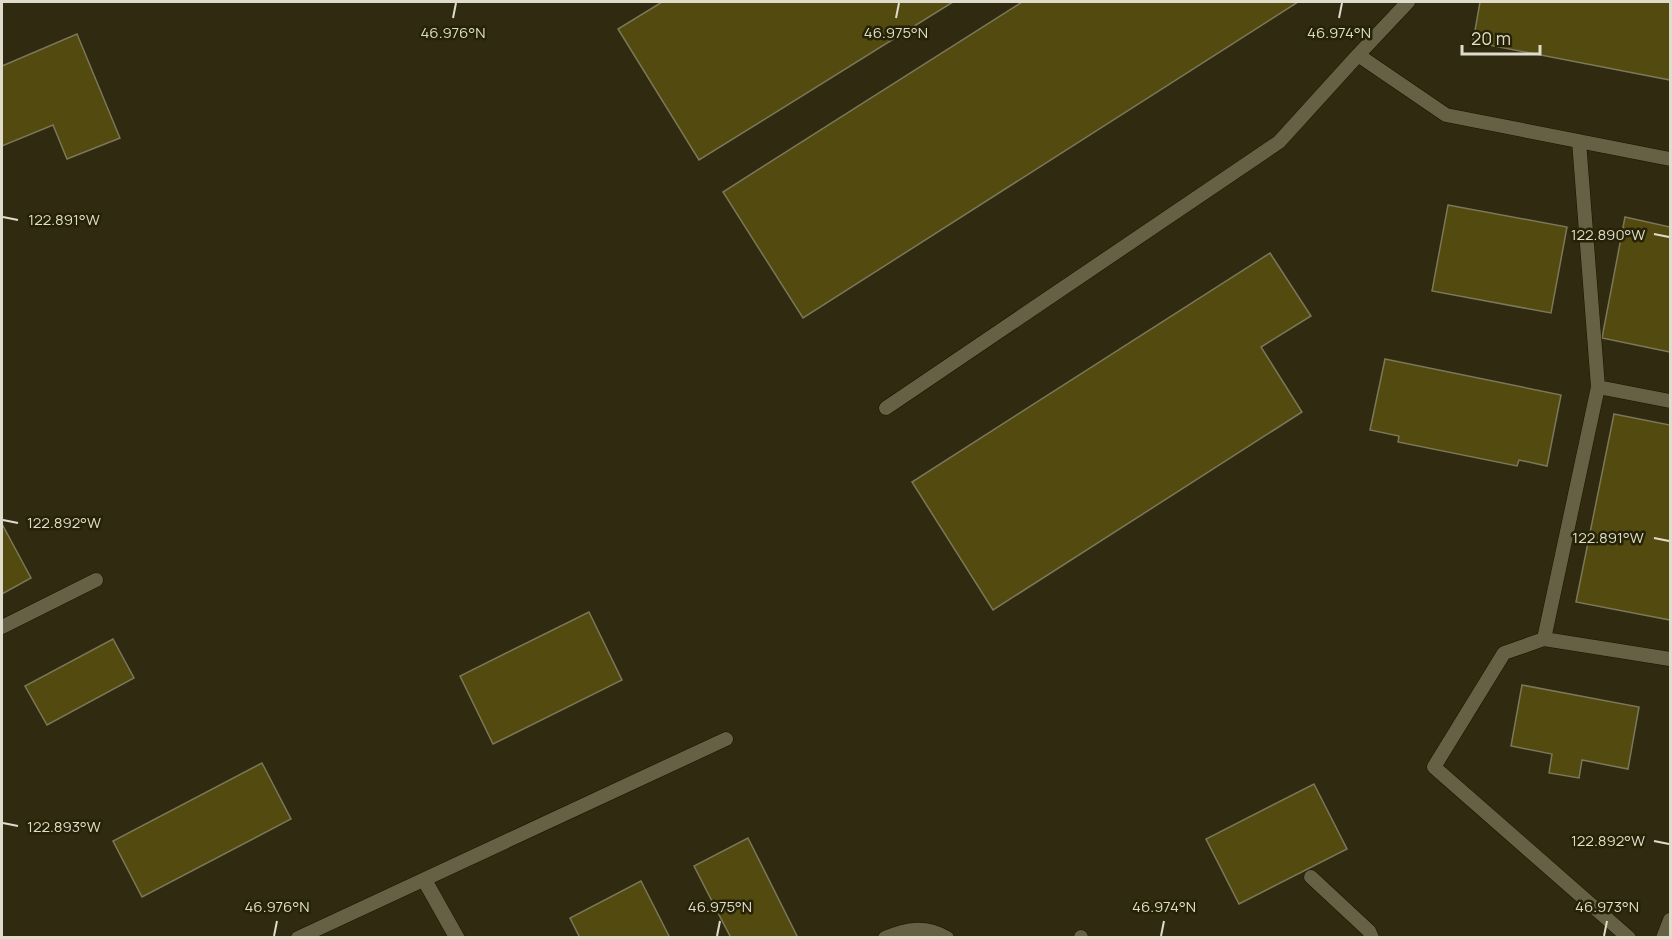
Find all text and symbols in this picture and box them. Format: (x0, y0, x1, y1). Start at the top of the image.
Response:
scale bar (1462, 18, 1540, 56)
text: 46.976°N (421, 22, 485, 43)
text: 46.975°N (864, 22, 928, 43)
text: 46.974°N (1307, 22, 1371, 43)
text: 20 m (1471, 26, 1511, 50)
text: 122.891°W (28, 209, 100, 230)
text: 122.890°W (1571, 224, 1645, 245)
text: 122.892°W (27, 512, 101, 533)
text: 122.891°W (1572, 527, 1644, 548)
text: 122.893°W (27, 816, 101, 837)
text: 122.892°W (1571, 830, 1645, 851)
text: 46.976°N (245, 896, 309, 917)
text: 46.975°N (688, 896, 752, 917)
text: 46.974°N (1132, 896, 1196, 917)
text: 46.973°N (1575, 896, 1639, 917)

